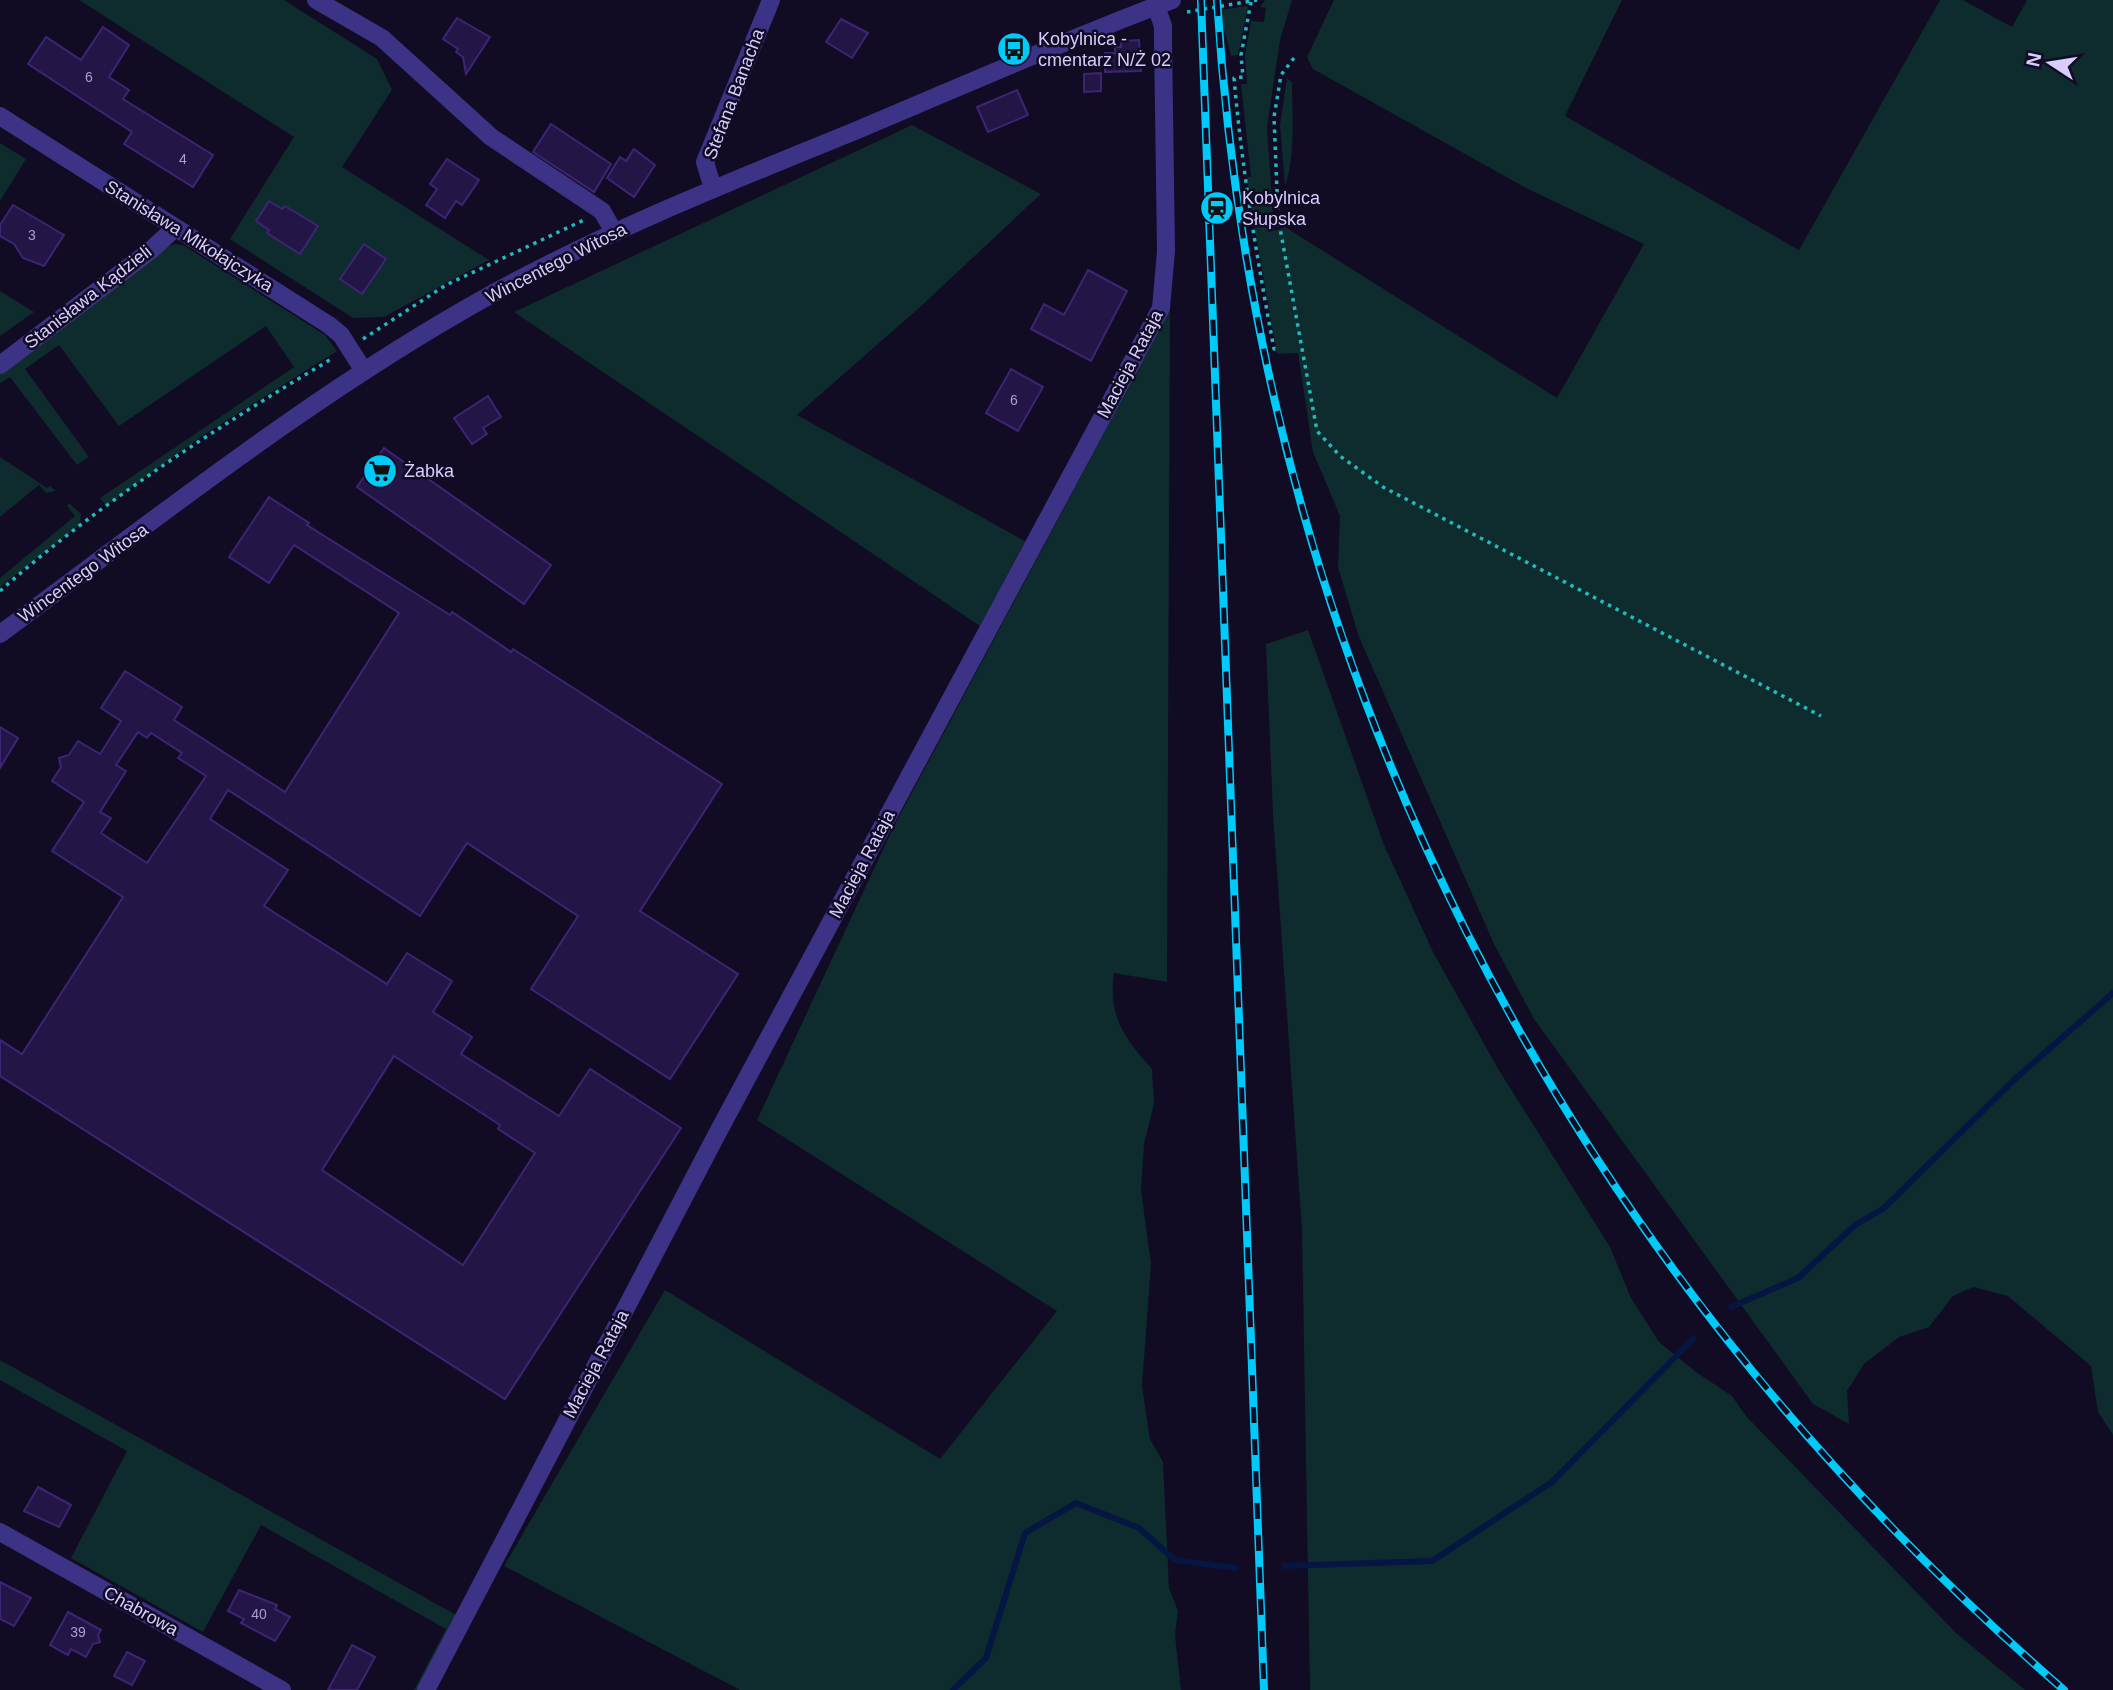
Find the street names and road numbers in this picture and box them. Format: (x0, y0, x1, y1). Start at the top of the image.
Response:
street label: Stefana Banacha (700, 25, 768, 162)
street label: Stanisława Mikołajczyka (101, 176, 277, 296)
street label: Wincentego Witosa (482, 218, 630, 307)
street label: Stanisława Kądzieli (21, 241, 155, 353)
street label: Macieja Rataja (1093, 306, 1167, 421)
street label: Wincentego Witosa (14, 519, 152, 627)
street label: Macieja Rataja (825, 806, 899, 921)
street label: Macieja Rataja (559, 1306, 633, 1421)
street label: Chabrowa (100, 1582, 183, 1640)

